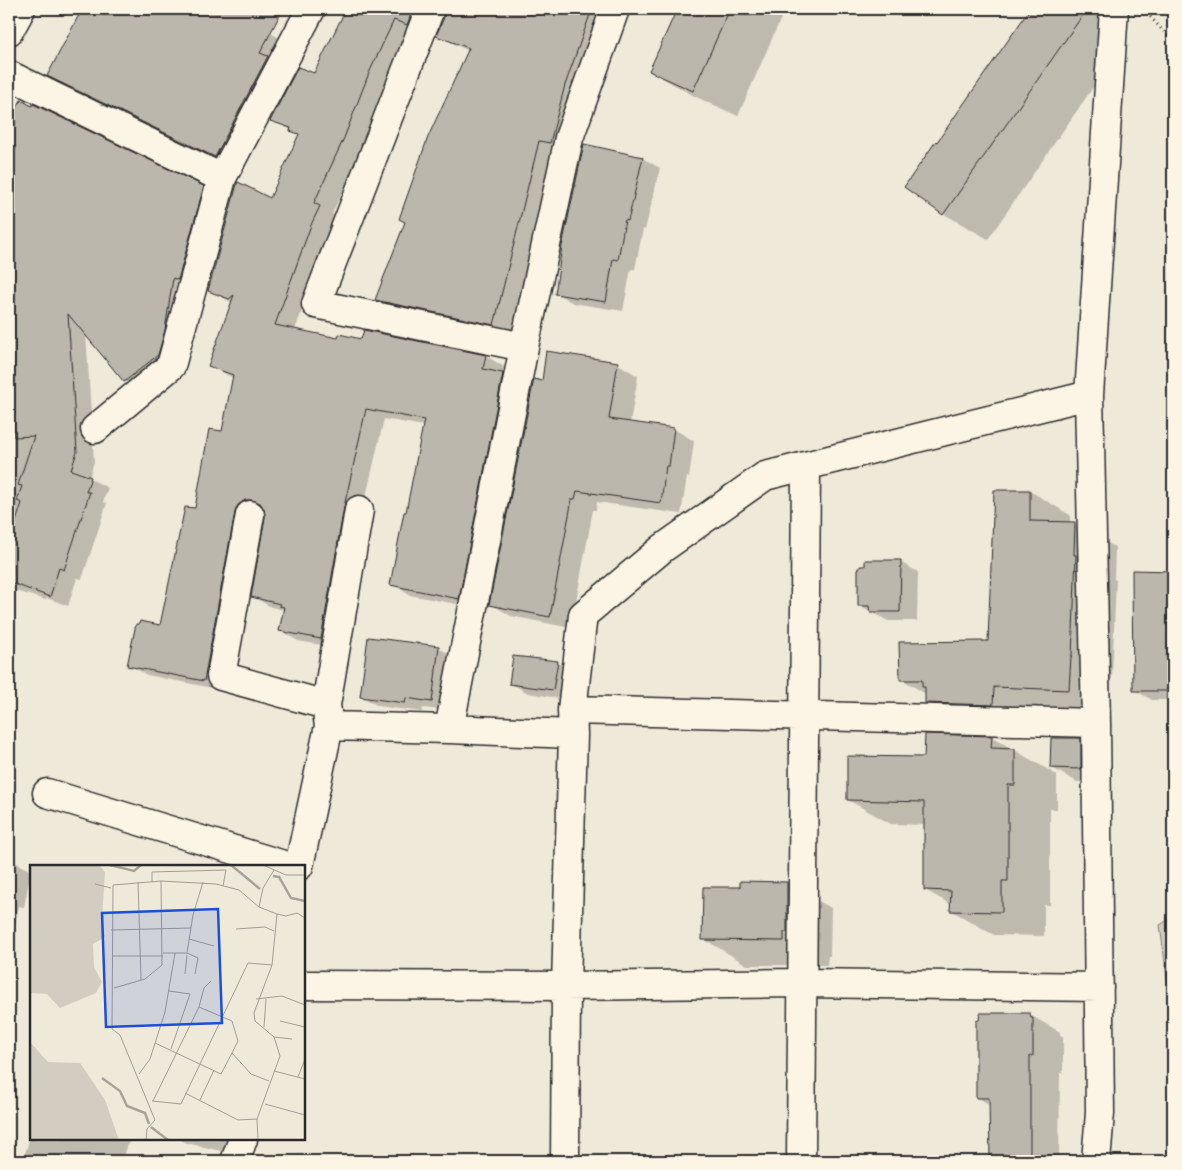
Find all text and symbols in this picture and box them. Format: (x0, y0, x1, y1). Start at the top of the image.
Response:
inset map (30, 865, 305, 1140)

